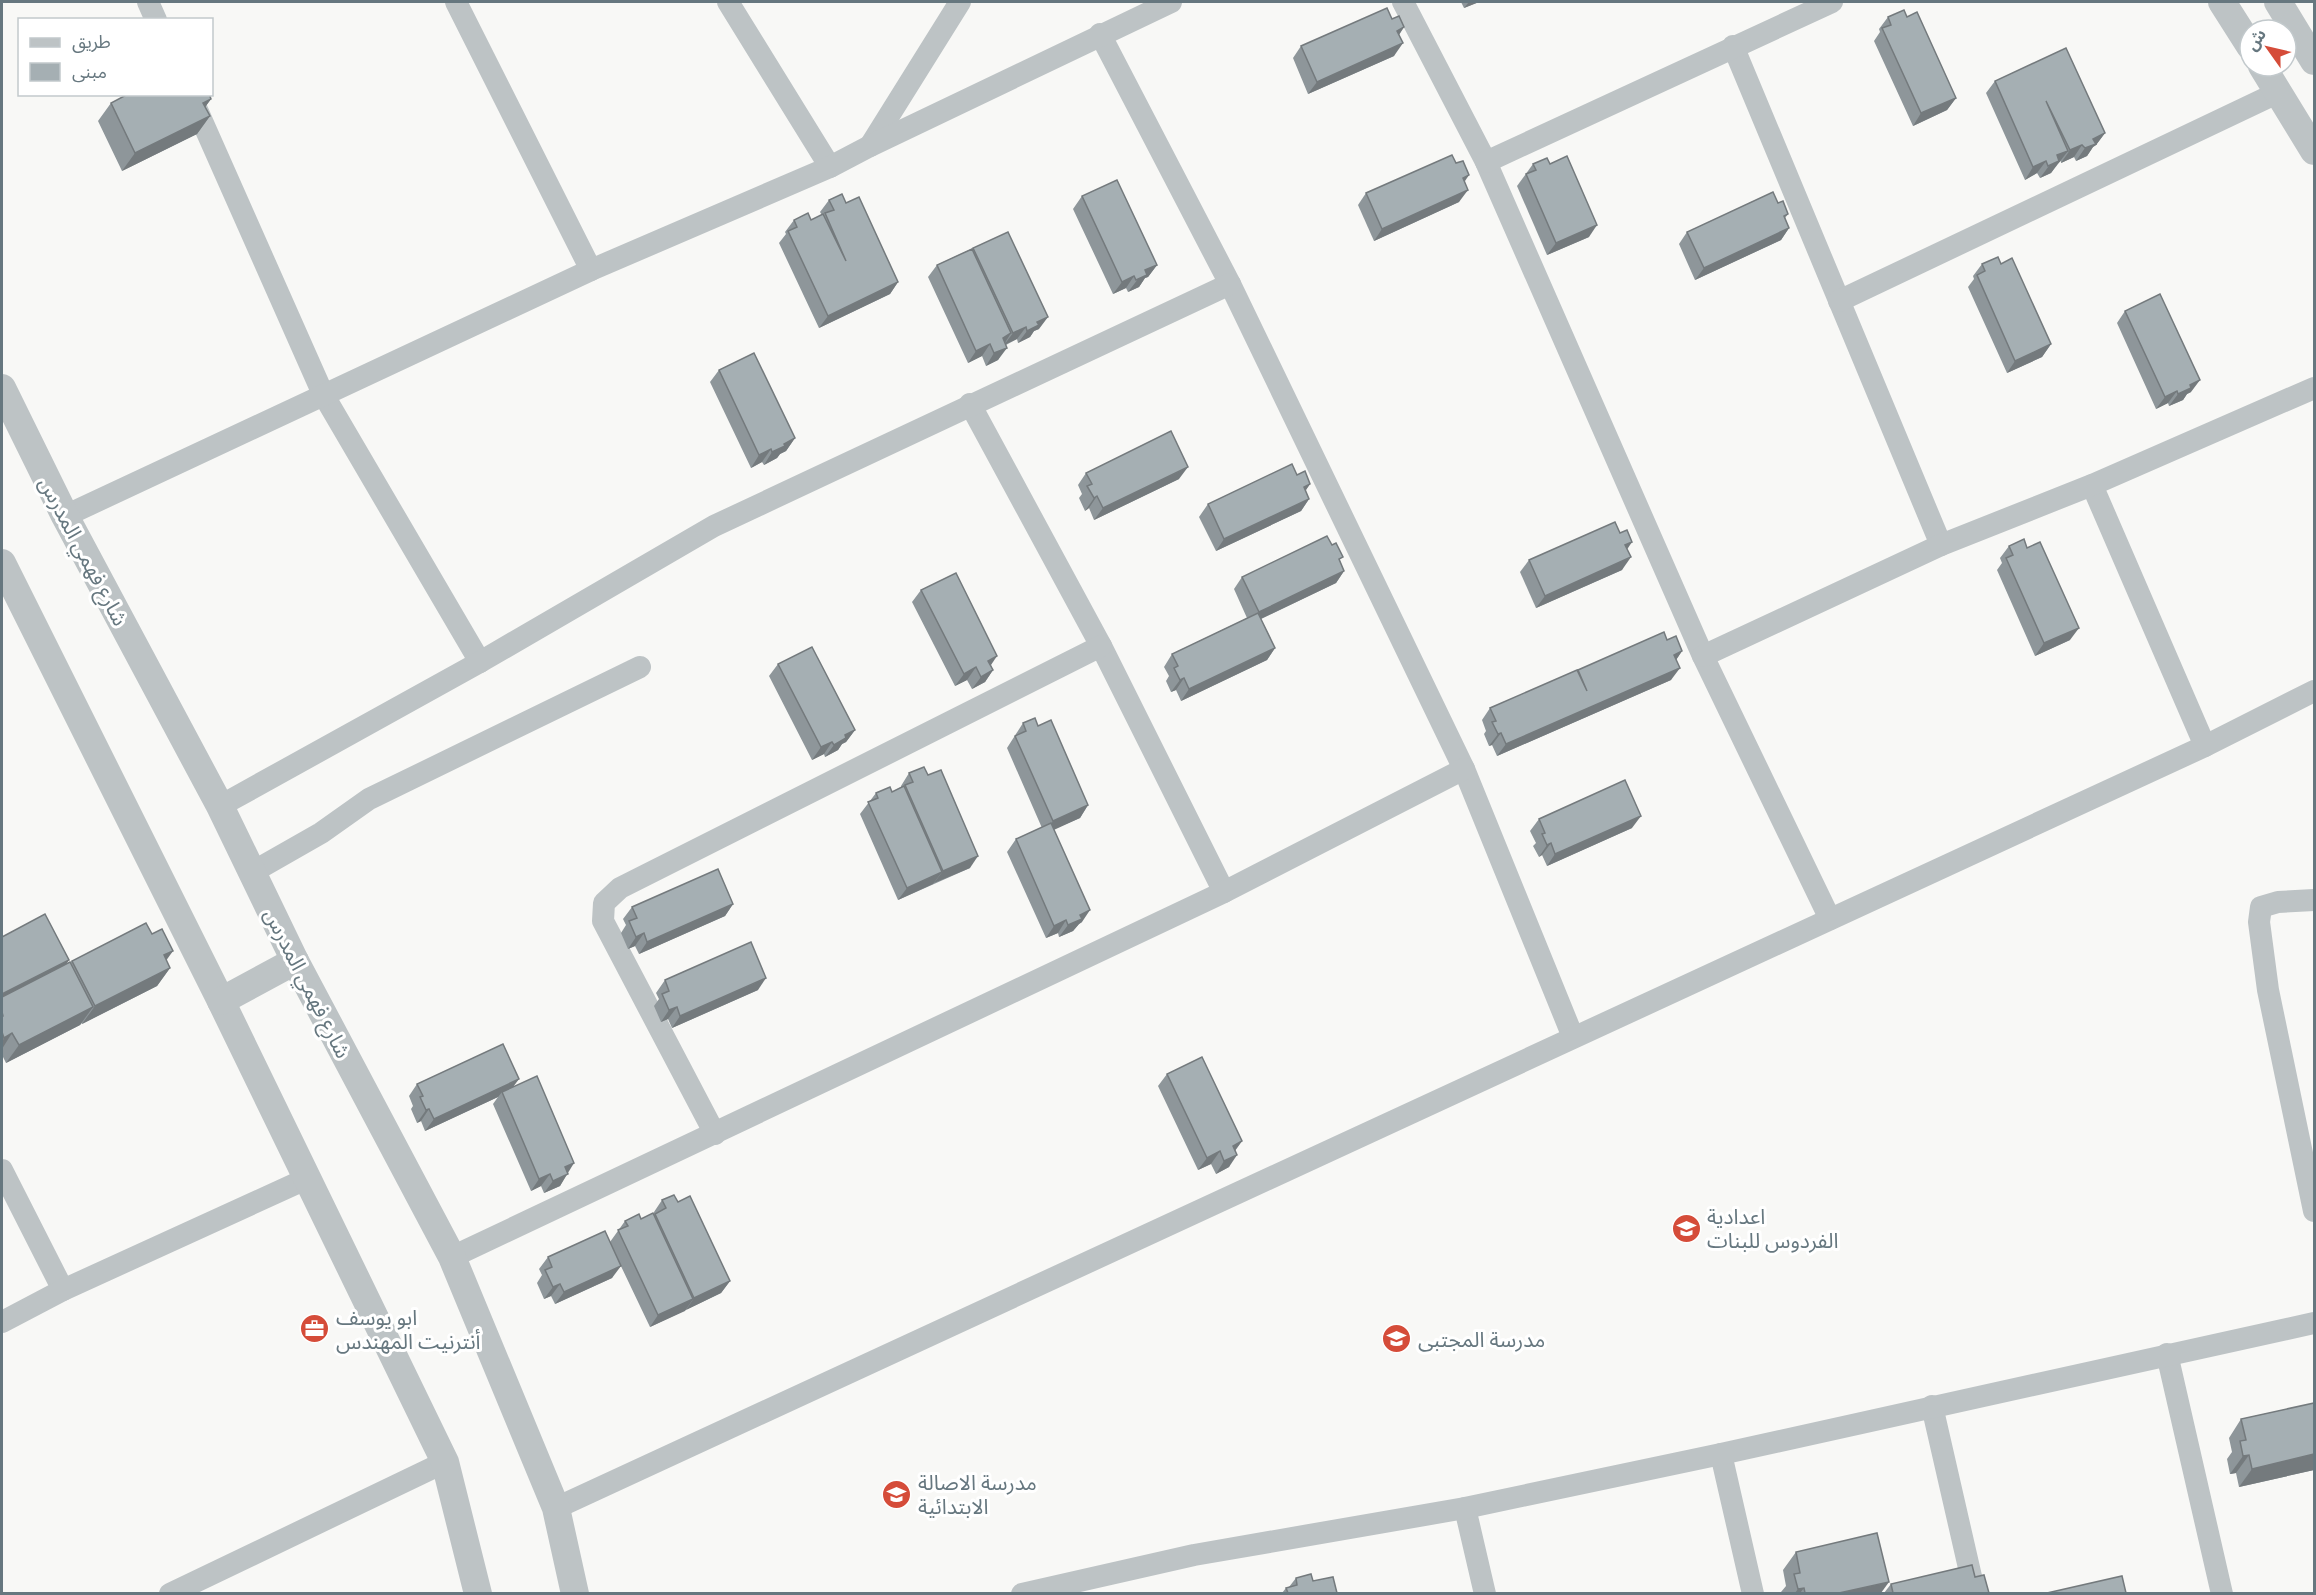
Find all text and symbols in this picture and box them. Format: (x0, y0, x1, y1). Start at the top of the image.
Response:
legend (18, 18, 213, 96)
north arrow (2238, 18, 2298, 78)
text: ش (2241, 25, 2270, 54)
text: طريق (72, 30, 111, 53)
text: مبنى (72, 60, 107, 83)
street label: شارع فهمي المدرس (30, 472, 135, 632)
street label: شارع فهمي المدرس (256, 903, 358, 1064)
place label: اعدادية الفردوس للبنات (1707, 1202, 1838, 1254)
school or university icon: اعدادية الفردوس للبنات (1670, 1212, 1702, 1244)
place label: ابو يوسف أنترنيت المهندس (336, 1303, 481, 1355)
office icon: ابو يوسف أنترنيت المهندس (299, 1313, 331, 1345)
school or university icon: مدرسة المجتبى (1381, 1323, 1413, 1355)
place label: مدرسة المجتبى (1418, 1325, 1545, 1353)
place label: مدرسة الاصالة الابتدائية (918, 1468, 1037, 1520)
school or university icon: مدرسة الاصالة الابتدائية (881, 1478, 913, 1510)

